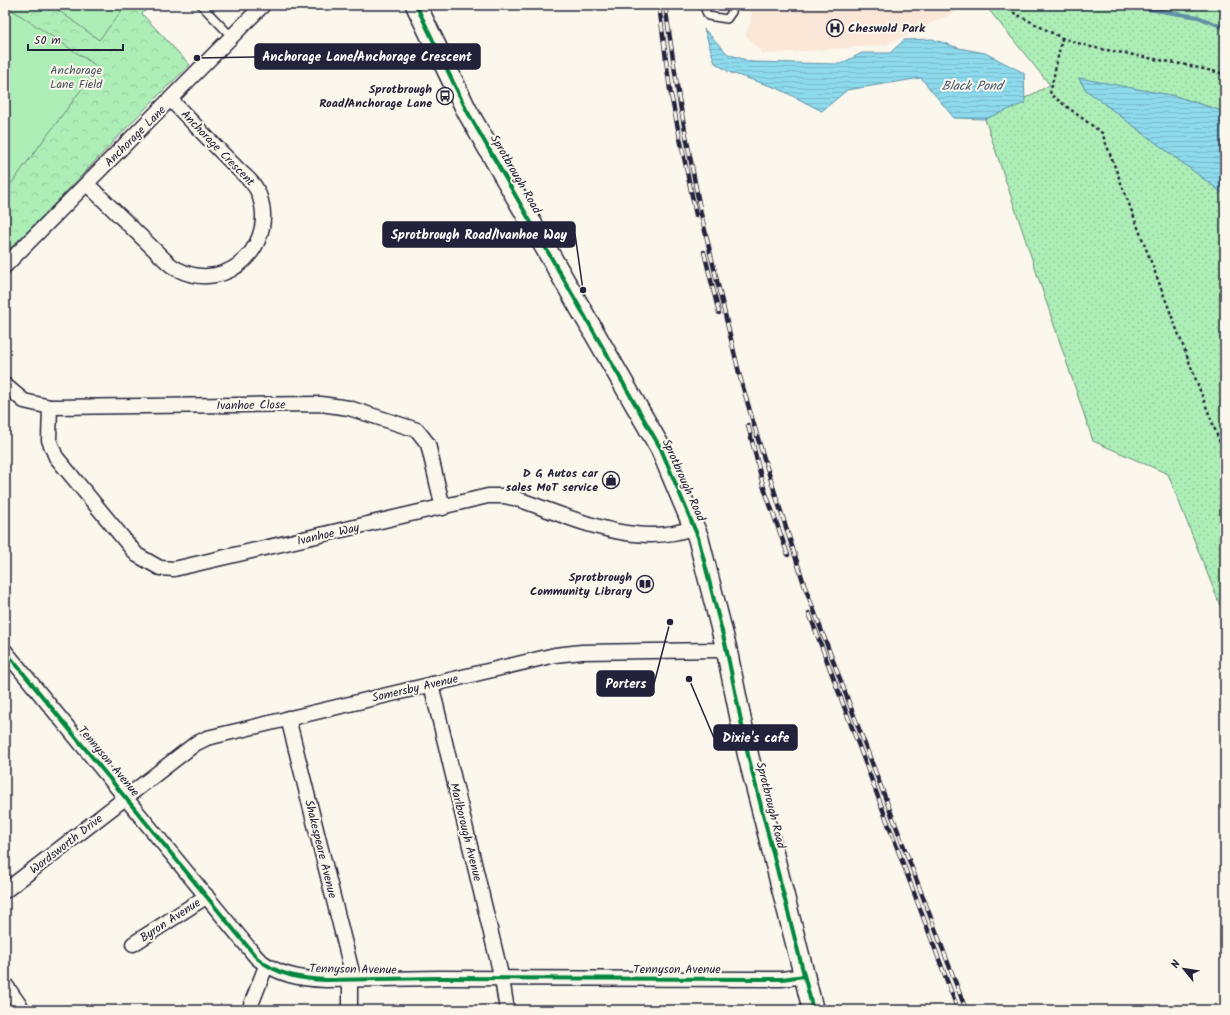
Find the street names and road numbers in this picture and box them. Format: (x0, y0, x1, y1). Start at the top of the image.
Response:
street label: Anchorage Lane (100, 101, 171, 171)
street label: Anchorage Crescent (176, 106, 259, 191)
street label: Sprotbrough Road (485, 131, 546, 218)
street label: Ivanhoe Close (216, 395, 286, 416)
street label: Sprotbrough Road (657, 436, 711, 525)
street label: Ivanhoe Way (295, 518, 362, 551)
street label: Somersby Avenue (370, 669, 461, 708)
street label: Tennyson Avenue (73, 722, 144, 801)
street label: Sprotbrough Road (751, 760, 791, 851)
street label: Marlborough Avenue (444, 781, 487, 884)
street label: Shakespeare Avenue (299, 798, 342, 901)
street label: Wordsworth Drive (26, 809, 107, 879)
street label: Byron Avenue (136, 893, 205, 947)
street label: Tennyson Avenue (309, 959, 397, 980)
street label: Tennyson Avenue (633, 960, 721, 979)

